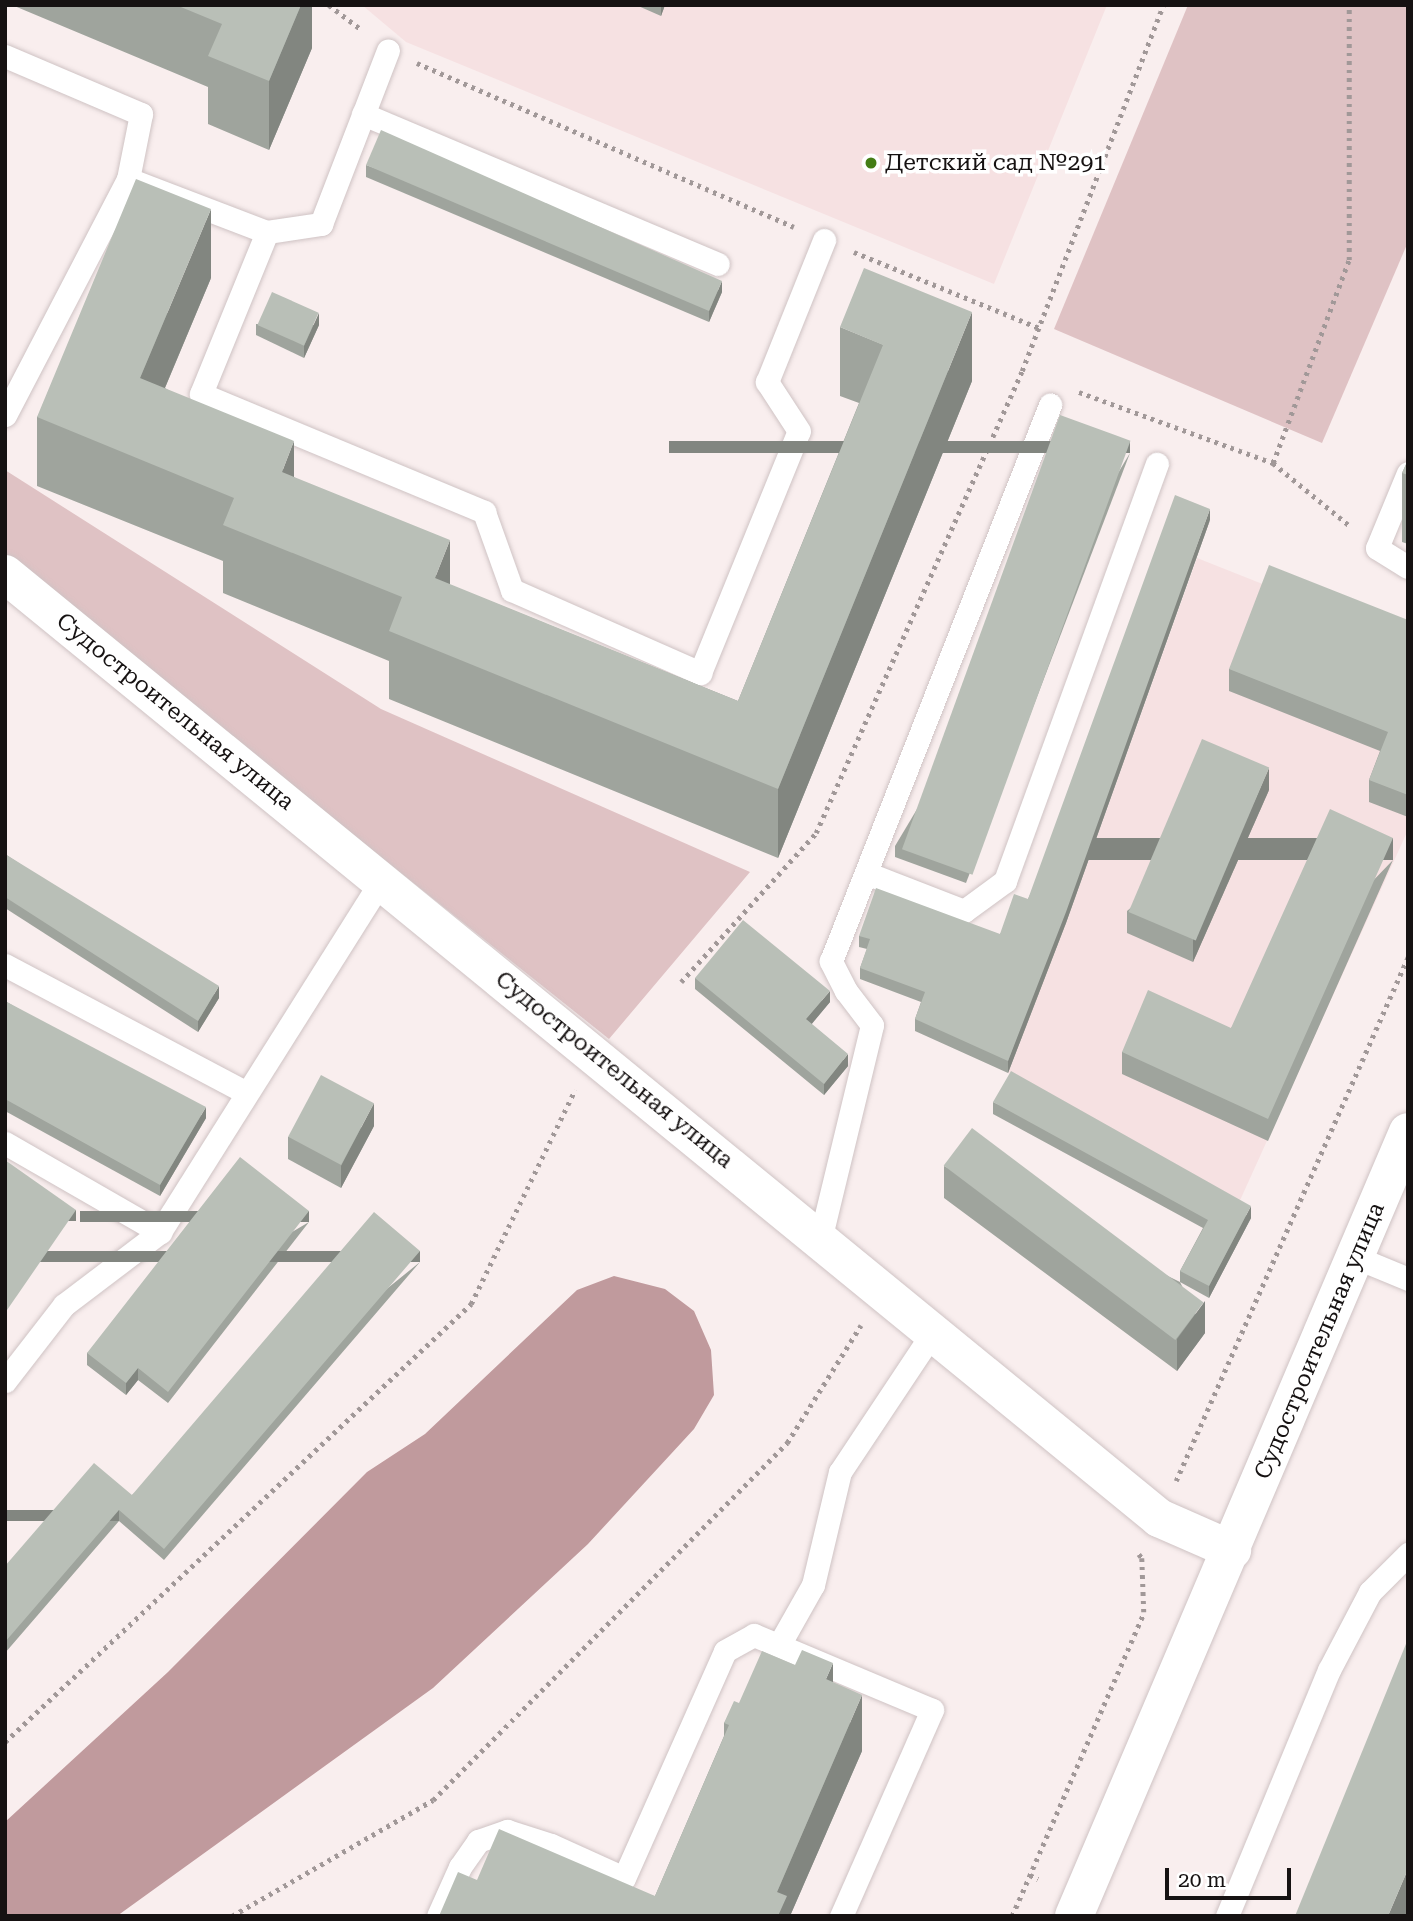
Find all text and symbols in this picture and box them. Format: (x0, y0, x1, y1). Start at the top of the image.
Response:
place label: Детский сад №291 (885, 149, 1106, 177)
marker: Детский сад №291 (863, 155, 879, 171)
street label: Судостроительная улица (51, 608, 299, 816)
street label: Судостроительная улица (490, 966, 738, 1174)
street label: Судостроительная улица (1249, 1199, 1391, 1483)
scale bar (1168, 1854, 1294, 1898)
text: 20 m (1178, 1868, 1226, 1892)

